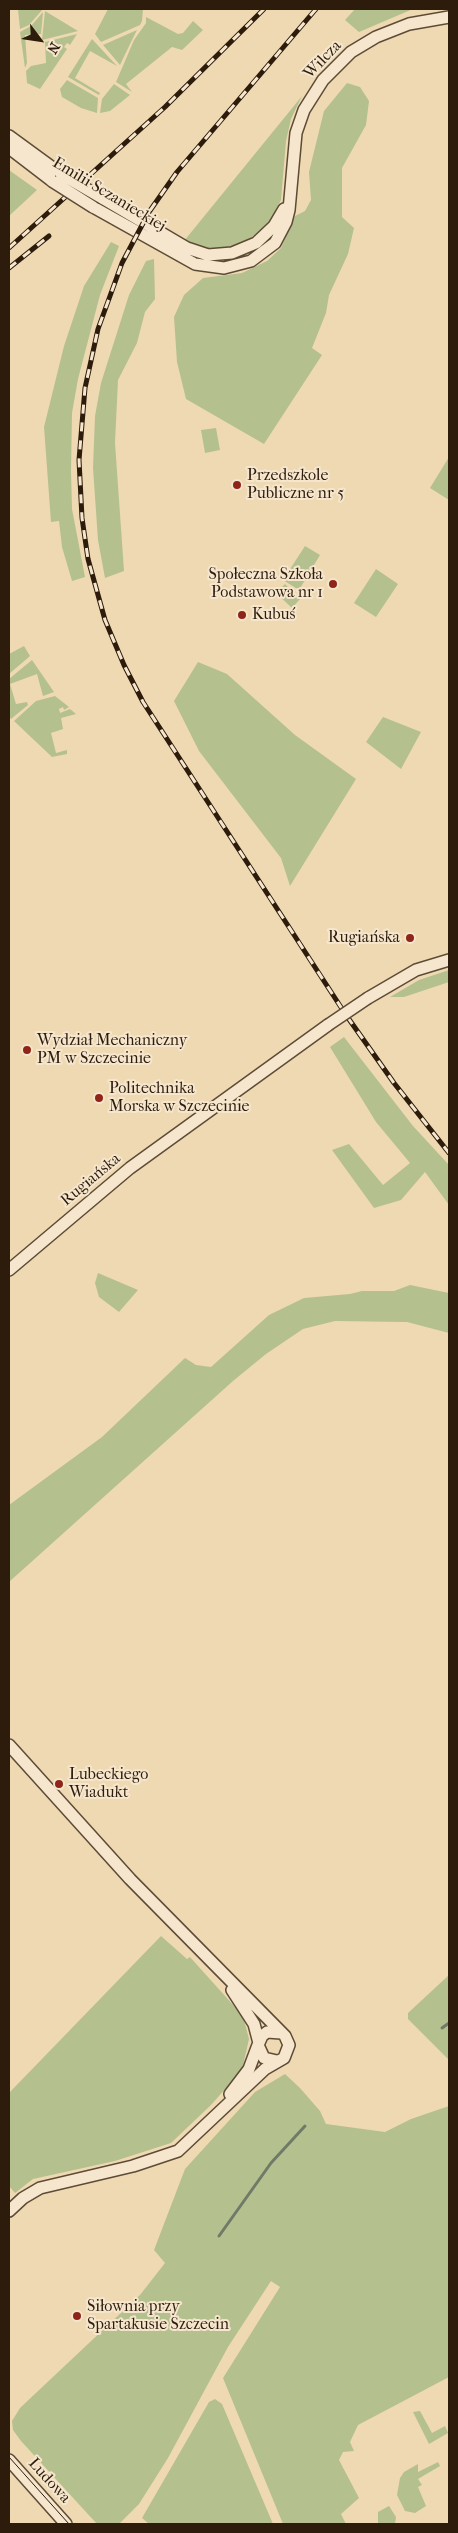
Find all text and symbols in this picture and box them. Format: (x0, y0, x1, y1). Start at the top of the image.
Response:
north arrow (15, 15, 65, 65)
street label: Wilcza (300, 37, 346, 83)
text: N (43, 39, 63, 57)
street label: Emilii Sczanieckiej (49, 154, 169, 236)
place label: Przedszkole Publiczne nr 5 (247, 466, 344, 504)
marker: Przedszkole Publiczne nr 5 (231, 479, 243, 491)
place label: Społeczna Szkoła Podstawowa nr 1 (208, 565, 323, 603)
marker: Społeczna Szkoła Podstawowa nr 1 (327, 578, 339, 590)
place label: Kubuś (252, 605, 296, 625)
marker: Kubuś (236, 609, 248, 621)
place label: Rugiańska (328, 928, 400, 948)
marker: Rugiańska (404, 932, 416, 944)
place label: Wydział Mechaniczny PM w Szczecinie (37, 1031, 187, 1069)
marker: Wydział Mechaniczny PM w Szczecinie (21, 1044, 33, 1056)
place label: Politechnika Morska w Szczecinie (109, 1079, 250, 1117)
marker: Politechnika Morska w Szczecinie (93, 1092, 105, 1104)
street label: Rugiańska (57, 1150, 125, 1210)
place label: Lubeckiego Wiadukt (69, 1765, 148, 1803)
marker: Lubeckiego Wiadukt (53, 1778, 65, 1790)
place label: Siłownia przy Spartakusie Szczecin (87, 2297, 229, 2335)
marker: Siłownia przy Spartakusie Szczecin (71, 2310, 83, 2322)
street label: Ludowa (24, 2454, 74, 2508)

